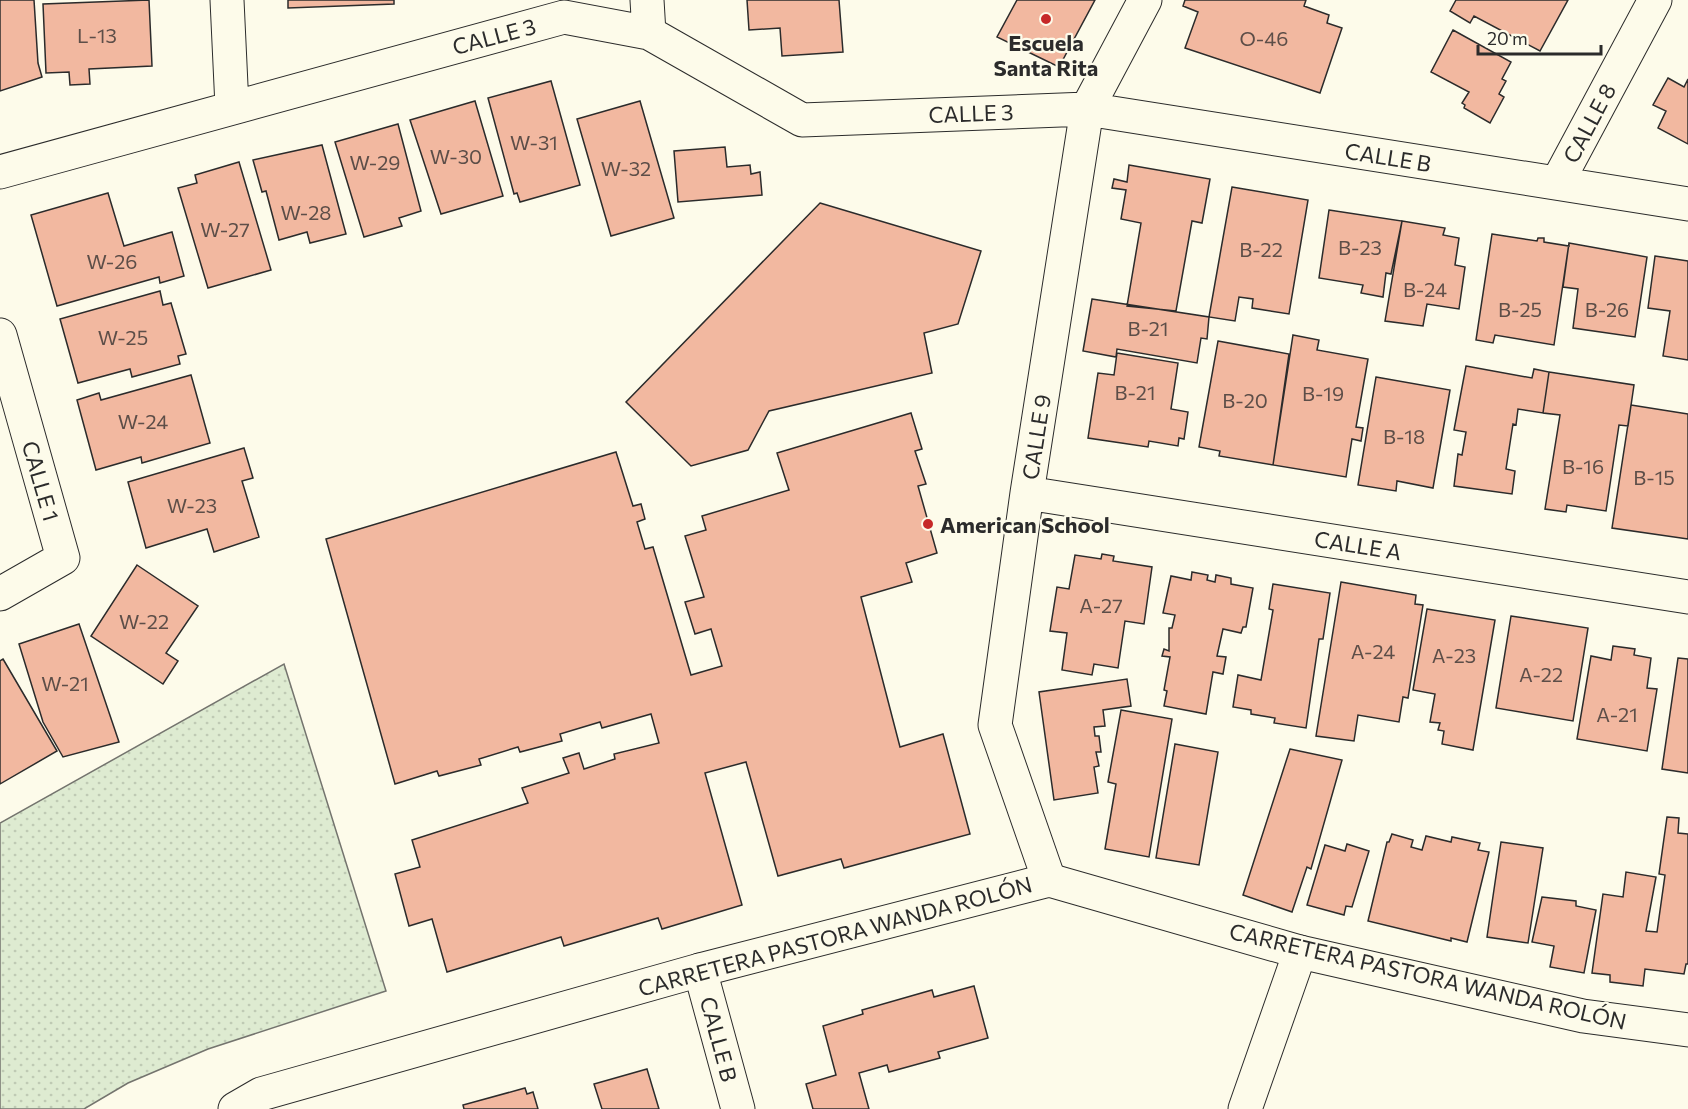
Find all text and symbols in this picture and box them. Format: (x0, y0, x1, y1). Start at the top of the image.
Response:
street label: CALLE 3 (449, 12, 539, 60)
marker: Escuela Santa Rita (1039, 12, 1053, 26)
scale bar (1478, 18, 1601, 56)
house number: L-13 (77, 23, 117, 47)
house number: O-46 (1240, 26, 1288, 50)
text: 20 m (1487, 27, 1528, 49)
place label: Escuela Santa Rita (994, 29, 1098, 81)
street label: CALLE 8 (1557, 79, 1621, 167)
street label: CALLE 3 (928, 98, 1014, 128)
house number: W-31 (510, 130, 558, 154)
street label: CALLE B (1343, 137, 1433, 177)
house number: W-30 (430, 144, 482, 168)
house number: W-29 (350, 150, 401, 174)
house number: W-32 (601, 156, 651, 180)
house number: W-28 (281, 200, 332, 224)
house number: W-27 (200, 217, 250, 241)
house number: B-23 (1338, 235, 1382, 259)
house number: B-22 (1239, 237, 1283, 261)
house number: W-26 (87, 249, 138, 273)
house number: B-24 (1403, 277, 1447, 301)
house number: B-25 (1498, 297, 1542, 321)
house number: B-26 (1585, 297, 1629, 321)
house number: B-21 (1128, 316, 1169, 340)
house number: W-25 (98, 325, 148, 349)
house number: B-21 (1115, 380, 1156, 404)
house number: B-19 (1302, 381, 1344, 405)
house number: B-20 (1222, 388, 1268, 412)
street label: CALLE 9 (1016, 392, 1056, 482)
house number: W-24 (118, 409, 168, 433)
house number: B-18 (1383, 424, 1425, 448)
street label: CALLE 1 (17, 438, 65, 524)
house number: B-16 (1562, 454, 1604, 478)
house number: B-15 (1633, 465, 1675, 489)
house number: W-23 (167, 493, 217, 517)
place label: American School (940, 511, 1110, 538)
marker: American School (921, 517, 935, 531)
street label: CALLE A (1312, 525, 1404, 565)
house number: A-27 (1079, 593, 1123, 617)
house number: W-22 (119, 609, 169, 633)
house number: A-24 (1351, 639, 1395, 663)
house number: A-23 (1432, 643, 1476, 667)
house number: A-22 (1519, 662, 1563, 686)
house number: W-21 (41, 671, 89, 695)
house number: A-21 (1596, 702, 1638, 726)
street label: CARRETERA PASTORA WANDA ROLÓN (635, 870, 1035, 1002)
street label: CARRETERA PASTORA WANDA ROLÓN (1227, 917, 1629, 1035)
street label: CALLE B (695, 994, 743, 1084)

